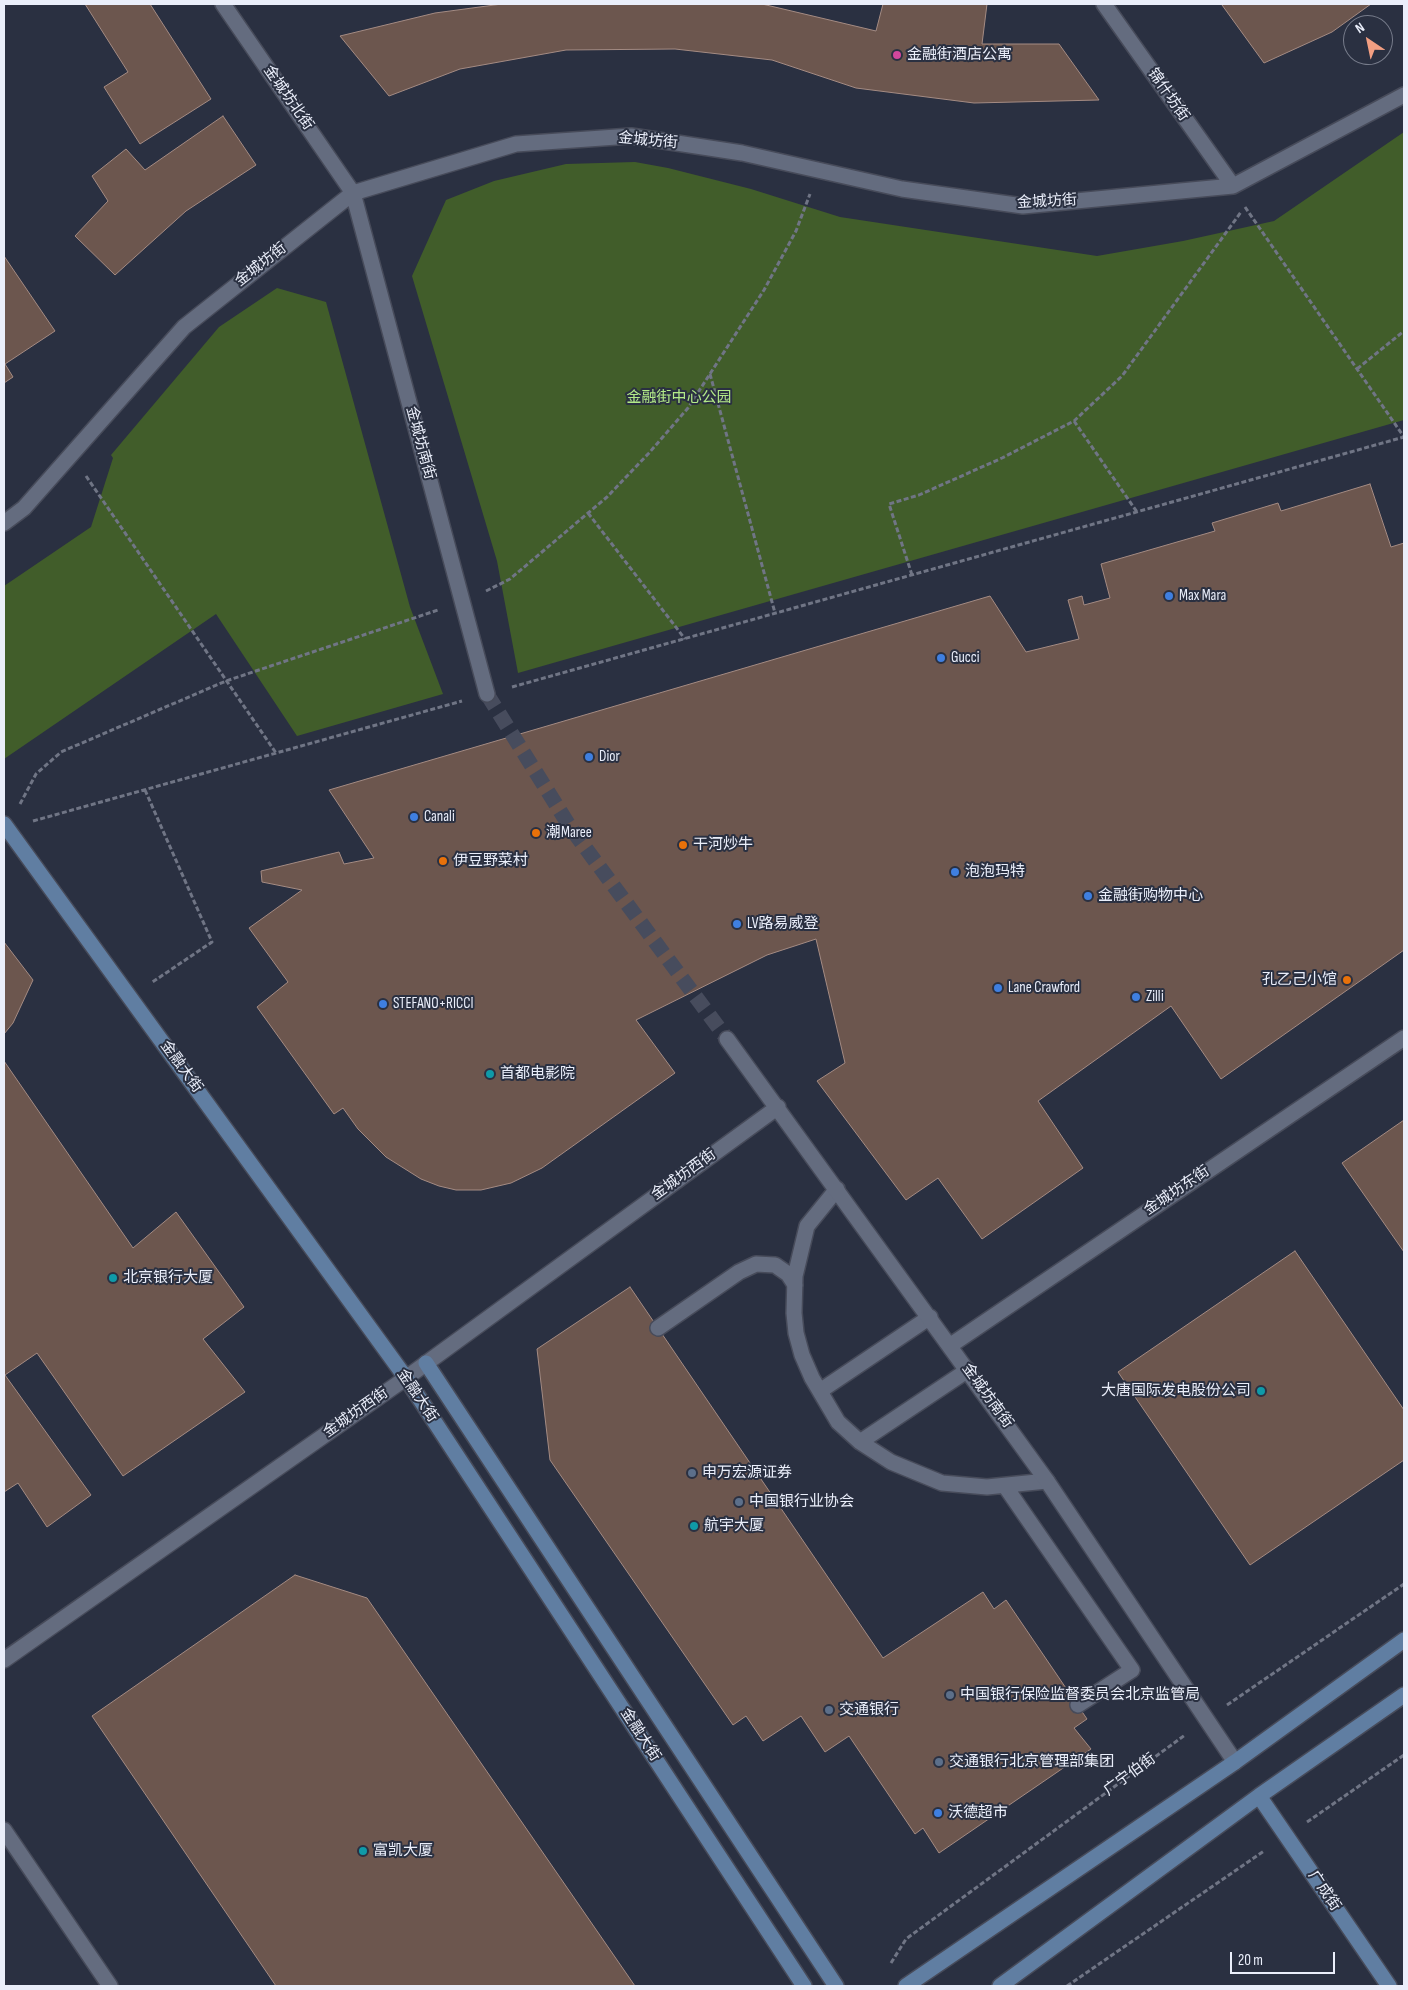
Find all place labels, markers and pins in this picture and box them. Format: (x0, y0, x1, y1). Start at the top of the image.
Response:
place label: 金融街酒店公寓 (907, 46, 1012, 64)
marker: 金融街酒店公寓 (891, 49, 903, 61)
place label: Max Mara (1179, 587, 1226, 605)
marker: Max Mara (1163, 590, 1175, 602)
place label: Gucci (951, 649, 980, 667)
marker: Gucci (935, 652, 947, 664)
place label: Dior (599, 748, 620, 766)
marker: Dior (583, 751, 595, 763)
place label: Canali (424, 808, 455, 826)
marker: Canali (408, 811, 420, 823)
place label: 潮Maree (546, 824, 592, 842)
marker: 潮Maree (530, 827, 542, 839)
place label: 干河炒牛 (693, 836, 753, 854)
marker: 干河炒牛 (677, 839, 689, 851)
place label: 伊豆野菜村 (453, 852, 528, 870)
marker: 伊豆野菜村 (437, 855, 449, 867)
place label: 泡泡玛特 (965, 863, 1025, 881)
marker: 泡泡玛特 (949, 866, 961, 878)
place label: 金融街购物中心 (1098, 887, 1203, 905)
marker: 金融街购物中心 (1082, 890, 1094, 902)
place label: LV路易威登 (747, 915, 819, 933)
marker: LV路易威登 (731, 918, 743, 930)
place label: 孔乙己小馆 (1262, 971, 1337, 989)
marker: 孔乙己小馆 (1341, 974, 1353, 986)
place label: Lane Crawford (1008, 979, 1080, 997)
marker: Lane Crawford (992, 982, 1004, 994)
place label: Zilli (1146, 988, 1164, 1006)
marker: Zilli (1130, 991, 1142, 1003)
place label: STEFANO+RICCI (393, 995, 473, 1013)
marker: STEFANO+RICCI (377, 998, 389, 1010)
place label: 首都电影院 (500, 1065, 575, 1083)
marker: 首都电影院 (484, 1068, 496, 1080)
place label: 北京银行大厦 (123, 1269, 213, 1287)
marker: 北京银行大厦 (107, 1272, 119, 1284)
place label: 大唐国际发电股份公司 (1101, 1382, 1251, 1400)
marker: 大唐国际发电股份公司 (1255, 1385, 1267, 1397)
place label: 申万宏源证券 (702, 1464, 792, 1482)
marker: 申万宏源证券 (686, 1467, 698, 1479)
place label: 中国银行业协会 (749, 1493, 854, 1511)
marker: 中国银行业协会 (733, 1496, 745, 1508)
place label: 航宇大厦 (704, 1517, 764, 1535)
marker: 航宇大厦 (688, 1520, 700, 1532)
place label: 中国银行保险监督委员会北京监管局 (960, 1686, 1200, 1704)
marker: 中国银行保险监督委员会北京监管局 (944, 1689, 956, 1701)
place label: 交通银行 (839, 1701, 899, 1719)
marker: 交通银行 (823, 1704, 835, 1716)
place label: 交通银行北京管理部集团 (949, 1753, 1114, 1771)
marker: 交通银行北京管理部集团 (933, 1756, 945, 1768)
place label: 沃德超市 (948, 1804, 1008, 1822)
marker: 沃德超市 (932, 1807, 944, 1819)
place label: 富凯大厦 (373, 1842, 433, 1860)
marker: 富凯大厦 (357, 1845, 369, 1857)

